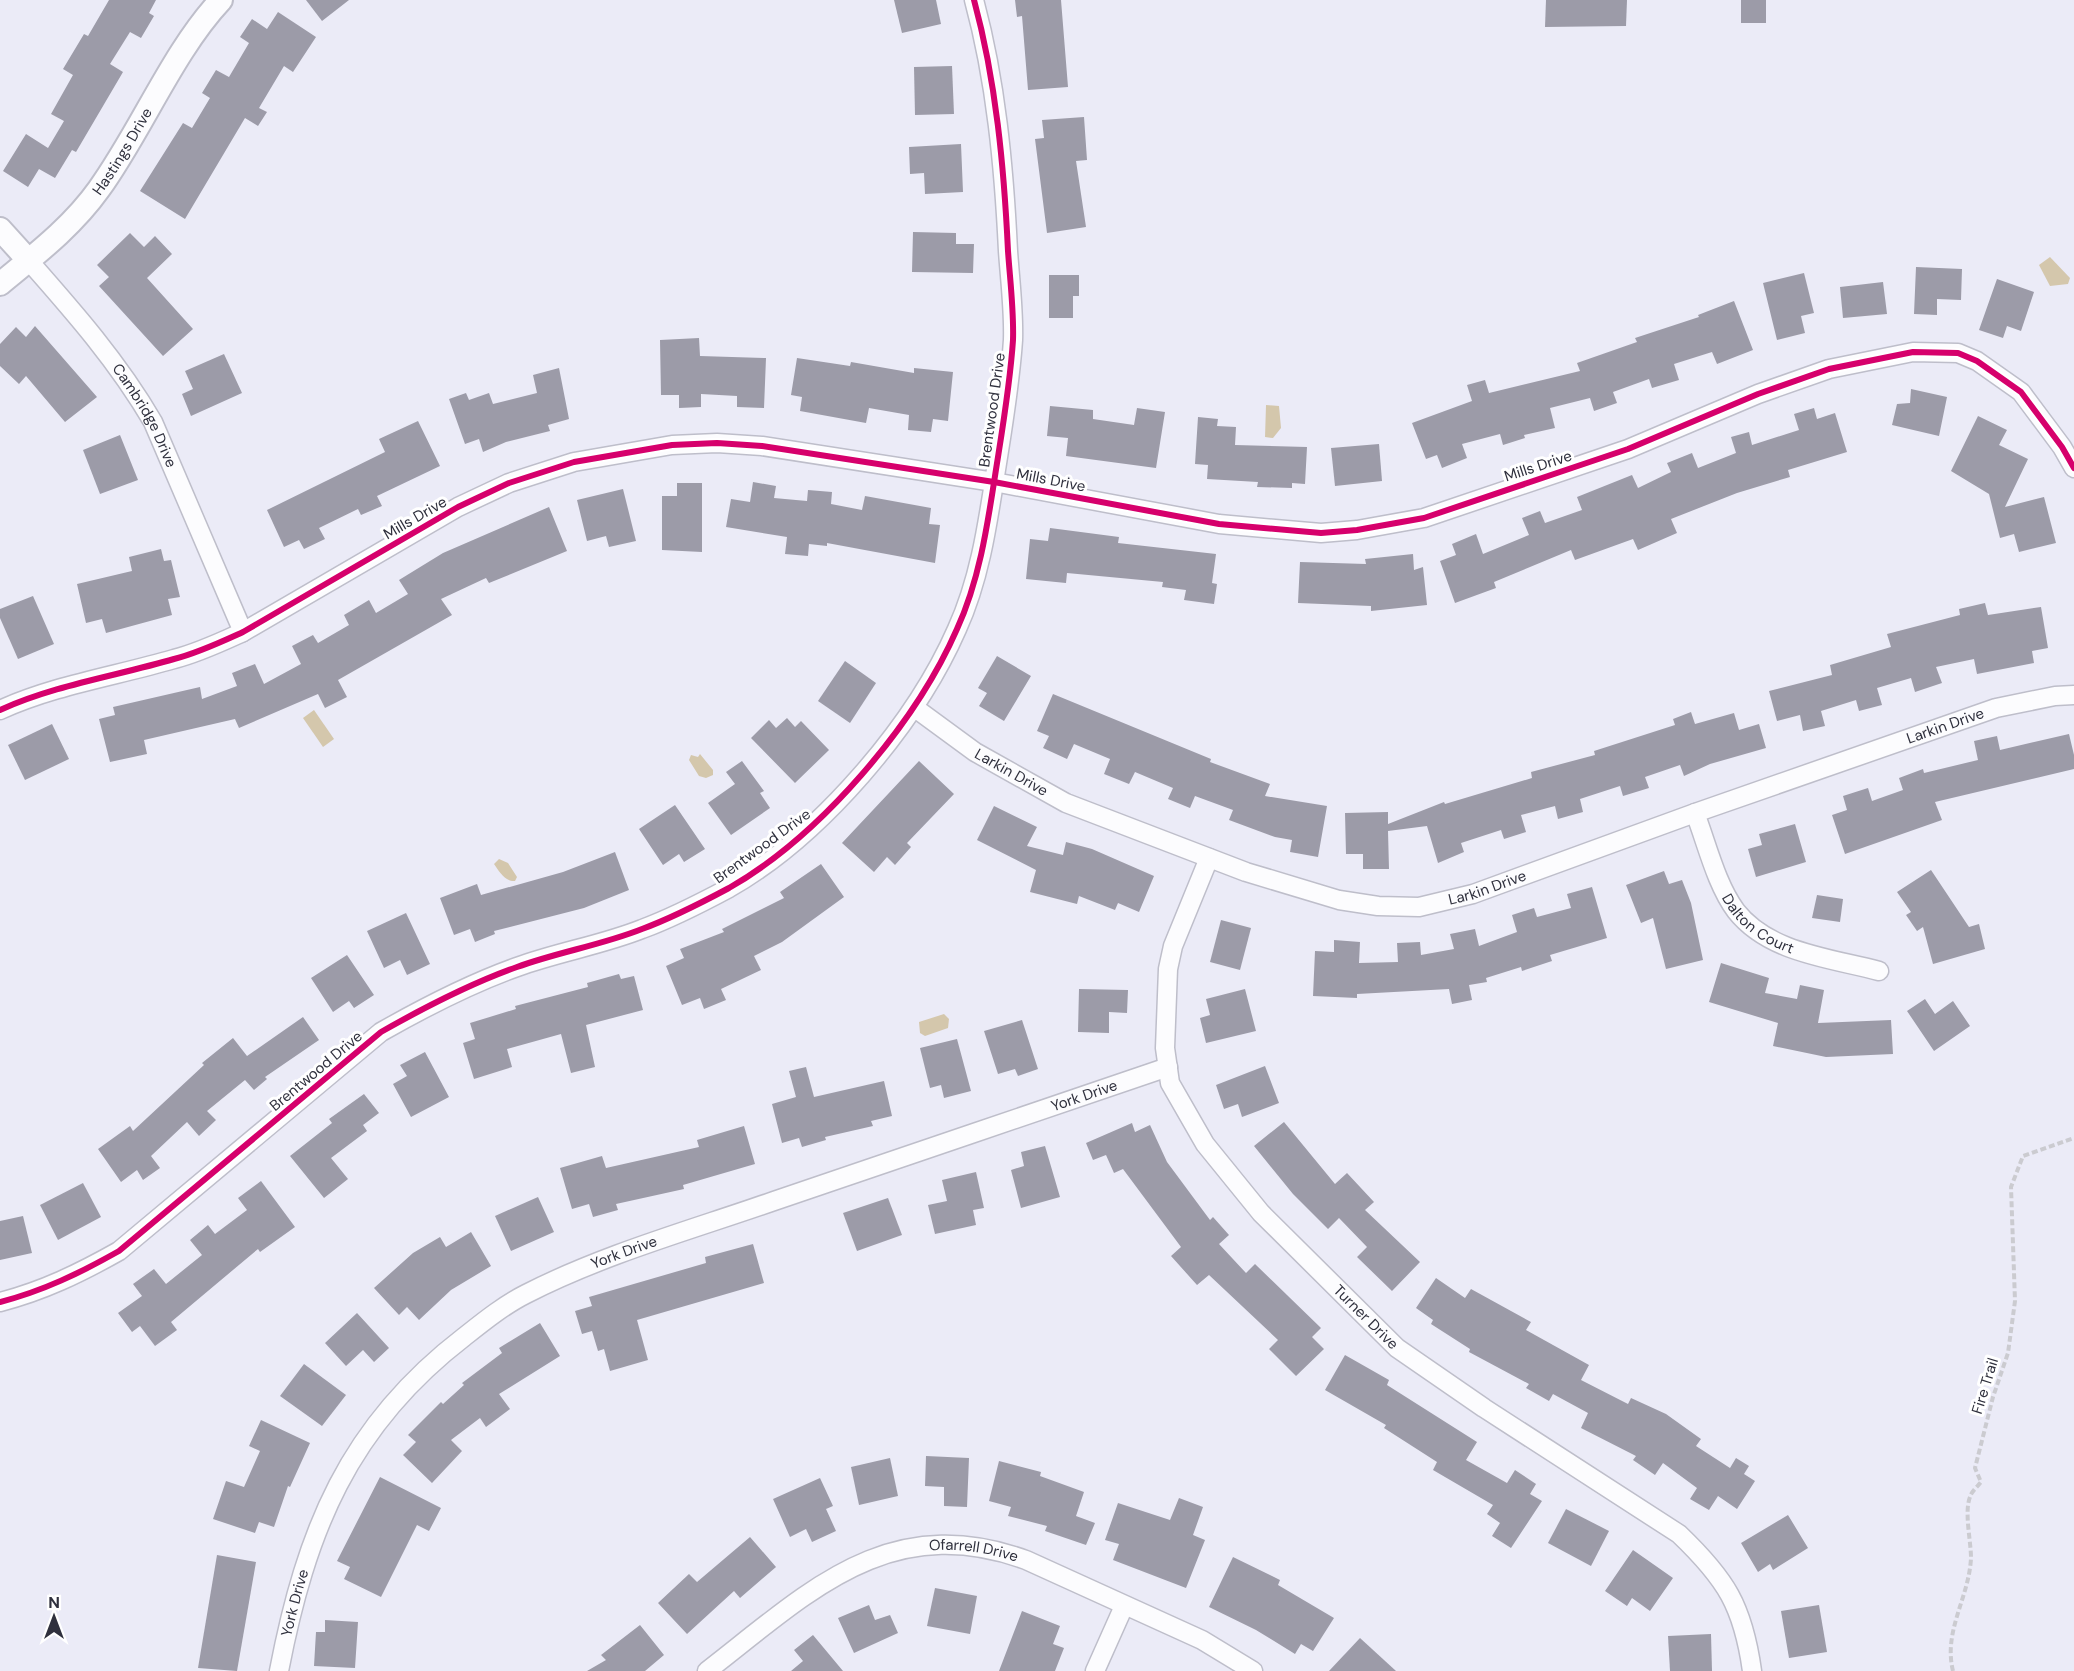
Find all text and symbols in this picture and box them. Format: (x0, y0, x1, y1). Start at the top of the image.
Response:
street label: Hastings Drive (88, 104, 157, 199)
street label: Brentwood Drive (974, 352, 1010, 468)
street label: Cambridge Drive (108, 360, 181, 471)
street label: Mills Drive (1502, 446, 1574, 486)
street label: Mills Drive (1015, 464, 1087, 496)
street label: Mills Drive (380, 492, 450, 544)
street label: Larkin Drive (1904, 703, 1987, 748)
street label: Larkin Drive (971, 744, 1052, 801)
street label: Brentwood Drive (710, 804, 814, 888)
street label: Larkin Drive (1446, 865, 1529, 910)
street label: Dalton Court (1717, 890, 1797, 959)
street label: Brentwood Drive (265, 1026, 367, 1116)
street label: York Drive (1048, 1075, 1120, 1116)
street label: York Drive (588, 1231, 660, 1274)
street label: Turner Drive (1329, 1280, 1403, 1354)
street label: Fire Trail (1967, 1356, 2003, 1416)
street label: Ofarrell Drive (928, 1535, 1021, 1567)
street label: York Drive (276, 1567, 313, 1638)
north arrow (24, 1587, 84, 1647)
text: N (48, 1592, 60, 1613)

